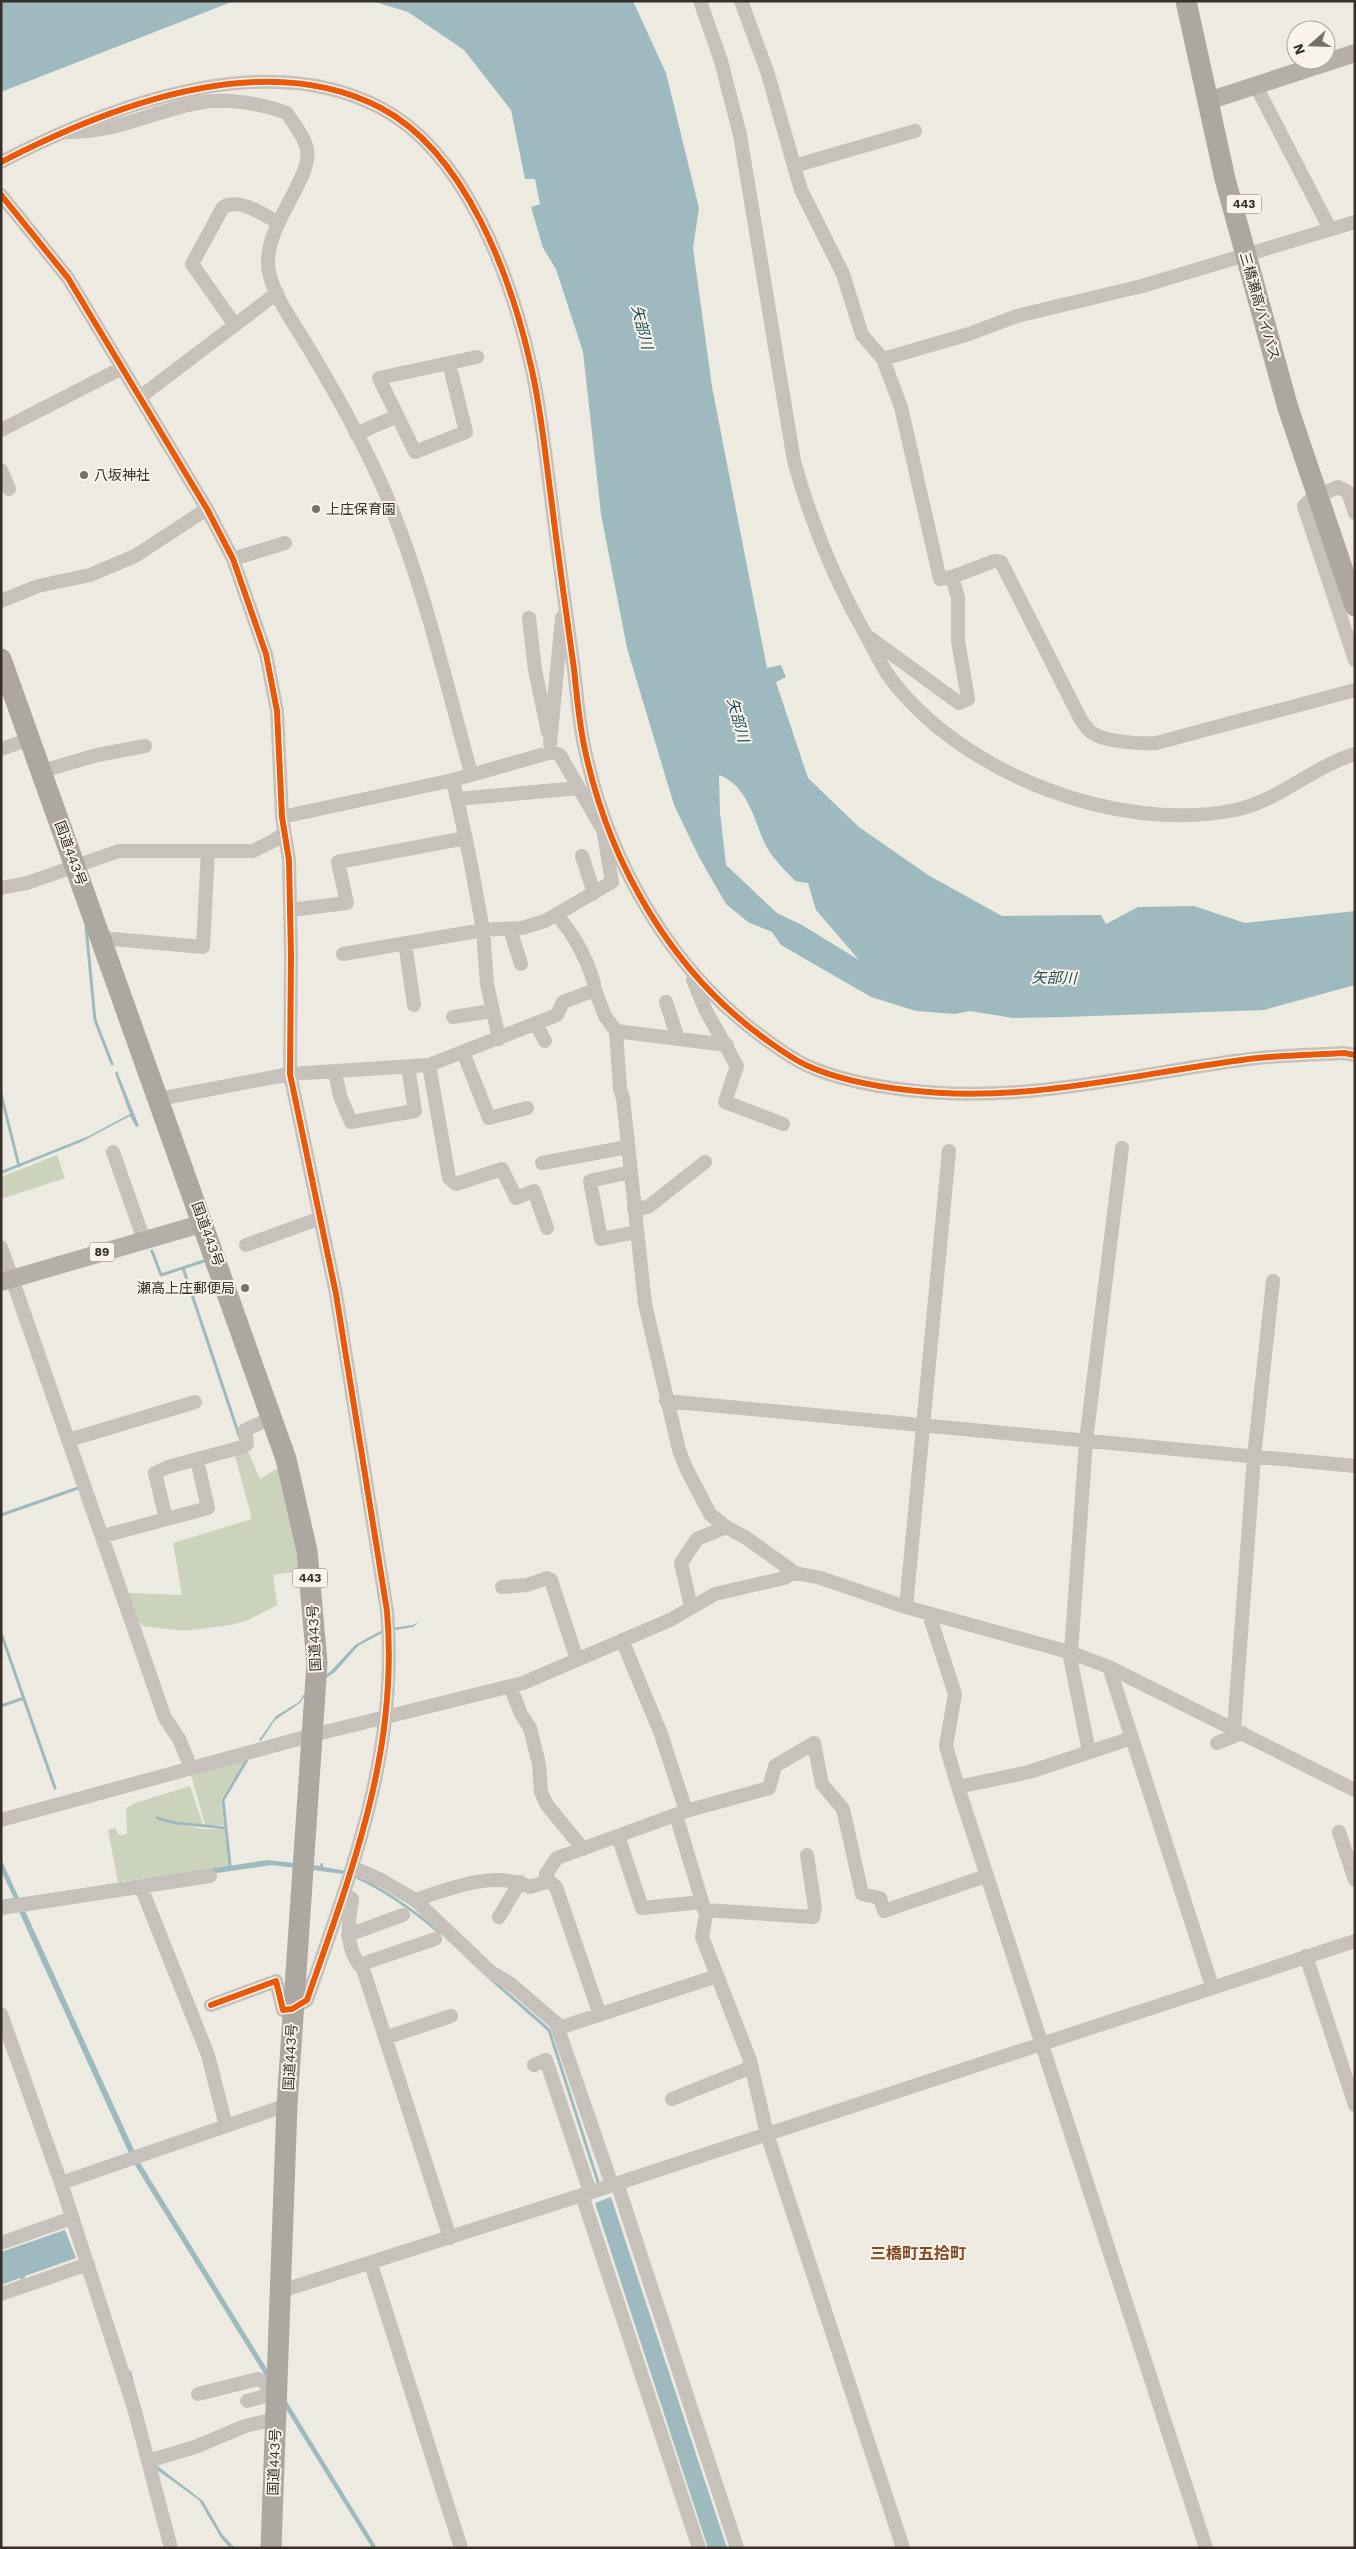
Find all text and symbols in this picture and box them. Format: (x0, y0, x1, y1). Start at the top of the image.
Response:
north arrow (1286, 20, 1336, 70)
text: N (1289, 42, 1308, 57)
road number: 443 (1226, 194, 1262, 213)
street label: 三橋瀬高バイパス (1237, 250, 1283, 362)
water label: 矢部川 (628, 303, 657, 353)
place label: 八坂神社 (94, 467, 150, 483)
marker: 八坂神社 (78, 469, 90, 481)
place label: 上庄保育園 (326, 501, 396, 517)
marker: 上庄保育園 (310, 503, 322, 515)
water label: 矢部川 (723, 696, 753, 746)
street label: 国道443号 (52, 819, 90, 887)
water label: 矢部川 (1031, 969, 1079, 987)
street label: 国道443号 (189, 1200, 227, 1268)
road number: 89 (90, 1242, 114, 1262)
place label: 瀬高上庄郵便局 (137, 1280, 235, 1296)
marker: 瀬高上庄郵便局 (239, 1282, 251, 1294)
road number: 443 (292, 1569, 328, 1588)
street label: 国道443号 (304, 1604, 324, 1672)
street label: 国道443号 (280, 2023, 300, 2091)
district label: 三橋町五拾町 (870, 2244, 966, 2263)
street label: 国道443号 (265, 2428, 283, 2496)

